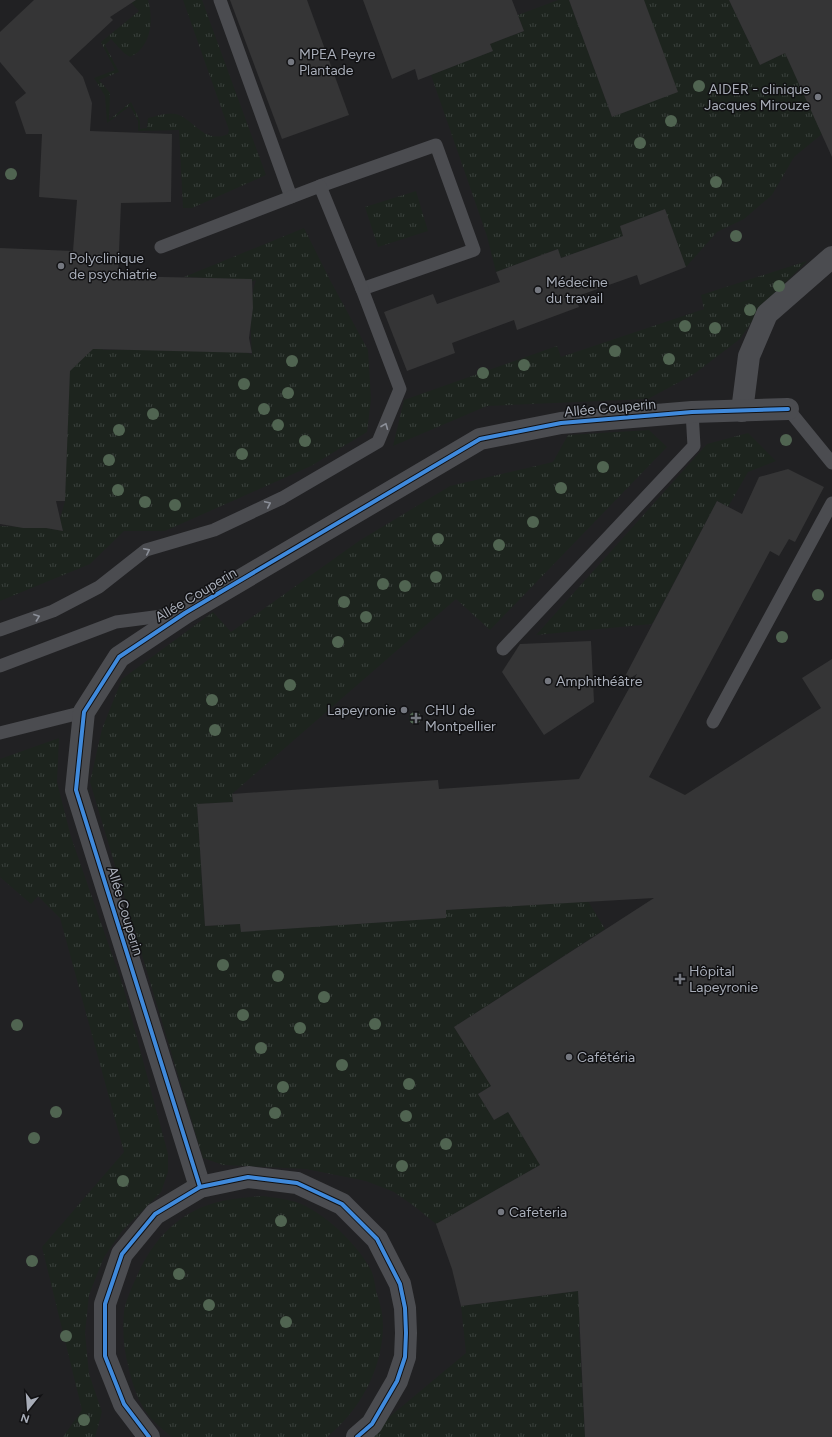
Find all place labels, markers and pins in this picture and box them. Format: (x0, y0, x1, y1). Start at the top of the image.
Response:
place label: MPEA Peyre Plantade (299, 46, 376, 79)
marker: MPEA Peyre Plantade (286, 57, 296, 67)
place label: AIDER - clinique Jacques Mirouze (704, 81, 810, 114)
marker: AIDER - clinique Jacques Mirouze (813, 92, 823, 102)
place label: Polyclinique de psychiatrie (69, 250, 157, 283)
marker: Polyclinique de psychiatrie (56, 261, 66, 271)
place label: Médecine du travail (546, 274, 608, 307)
marker: Médecine du travail (533, 285, 543, 295)
place label: Amphithéâtre (556, 673, 643, 690)
marker: Amphithéâtre (543, 676, 553, 686)
place label: Lapeyronie (327, 702, 396, 719)
place label: CHU de Montpellier (425, 702, 496, 735)
marker: Lapeyronie (399, 705, 409, 715)
marker: CHU de Montpellier (410, 712, 422, 724)
place label: Hôpital Lapeyronie (689, 963, 758, 996)
marker: Hôpital Lapeyronie (674, 973, 686, 985)
place label: Cafétéria (577, 1049, 635, 1066)
marker: Cafétéria (564, 1052, 574, 1062)
place label: Cafeteria (509, 1204, 567, 1221)
marker: Cafeteria (496, 1207, 506, 1217)

